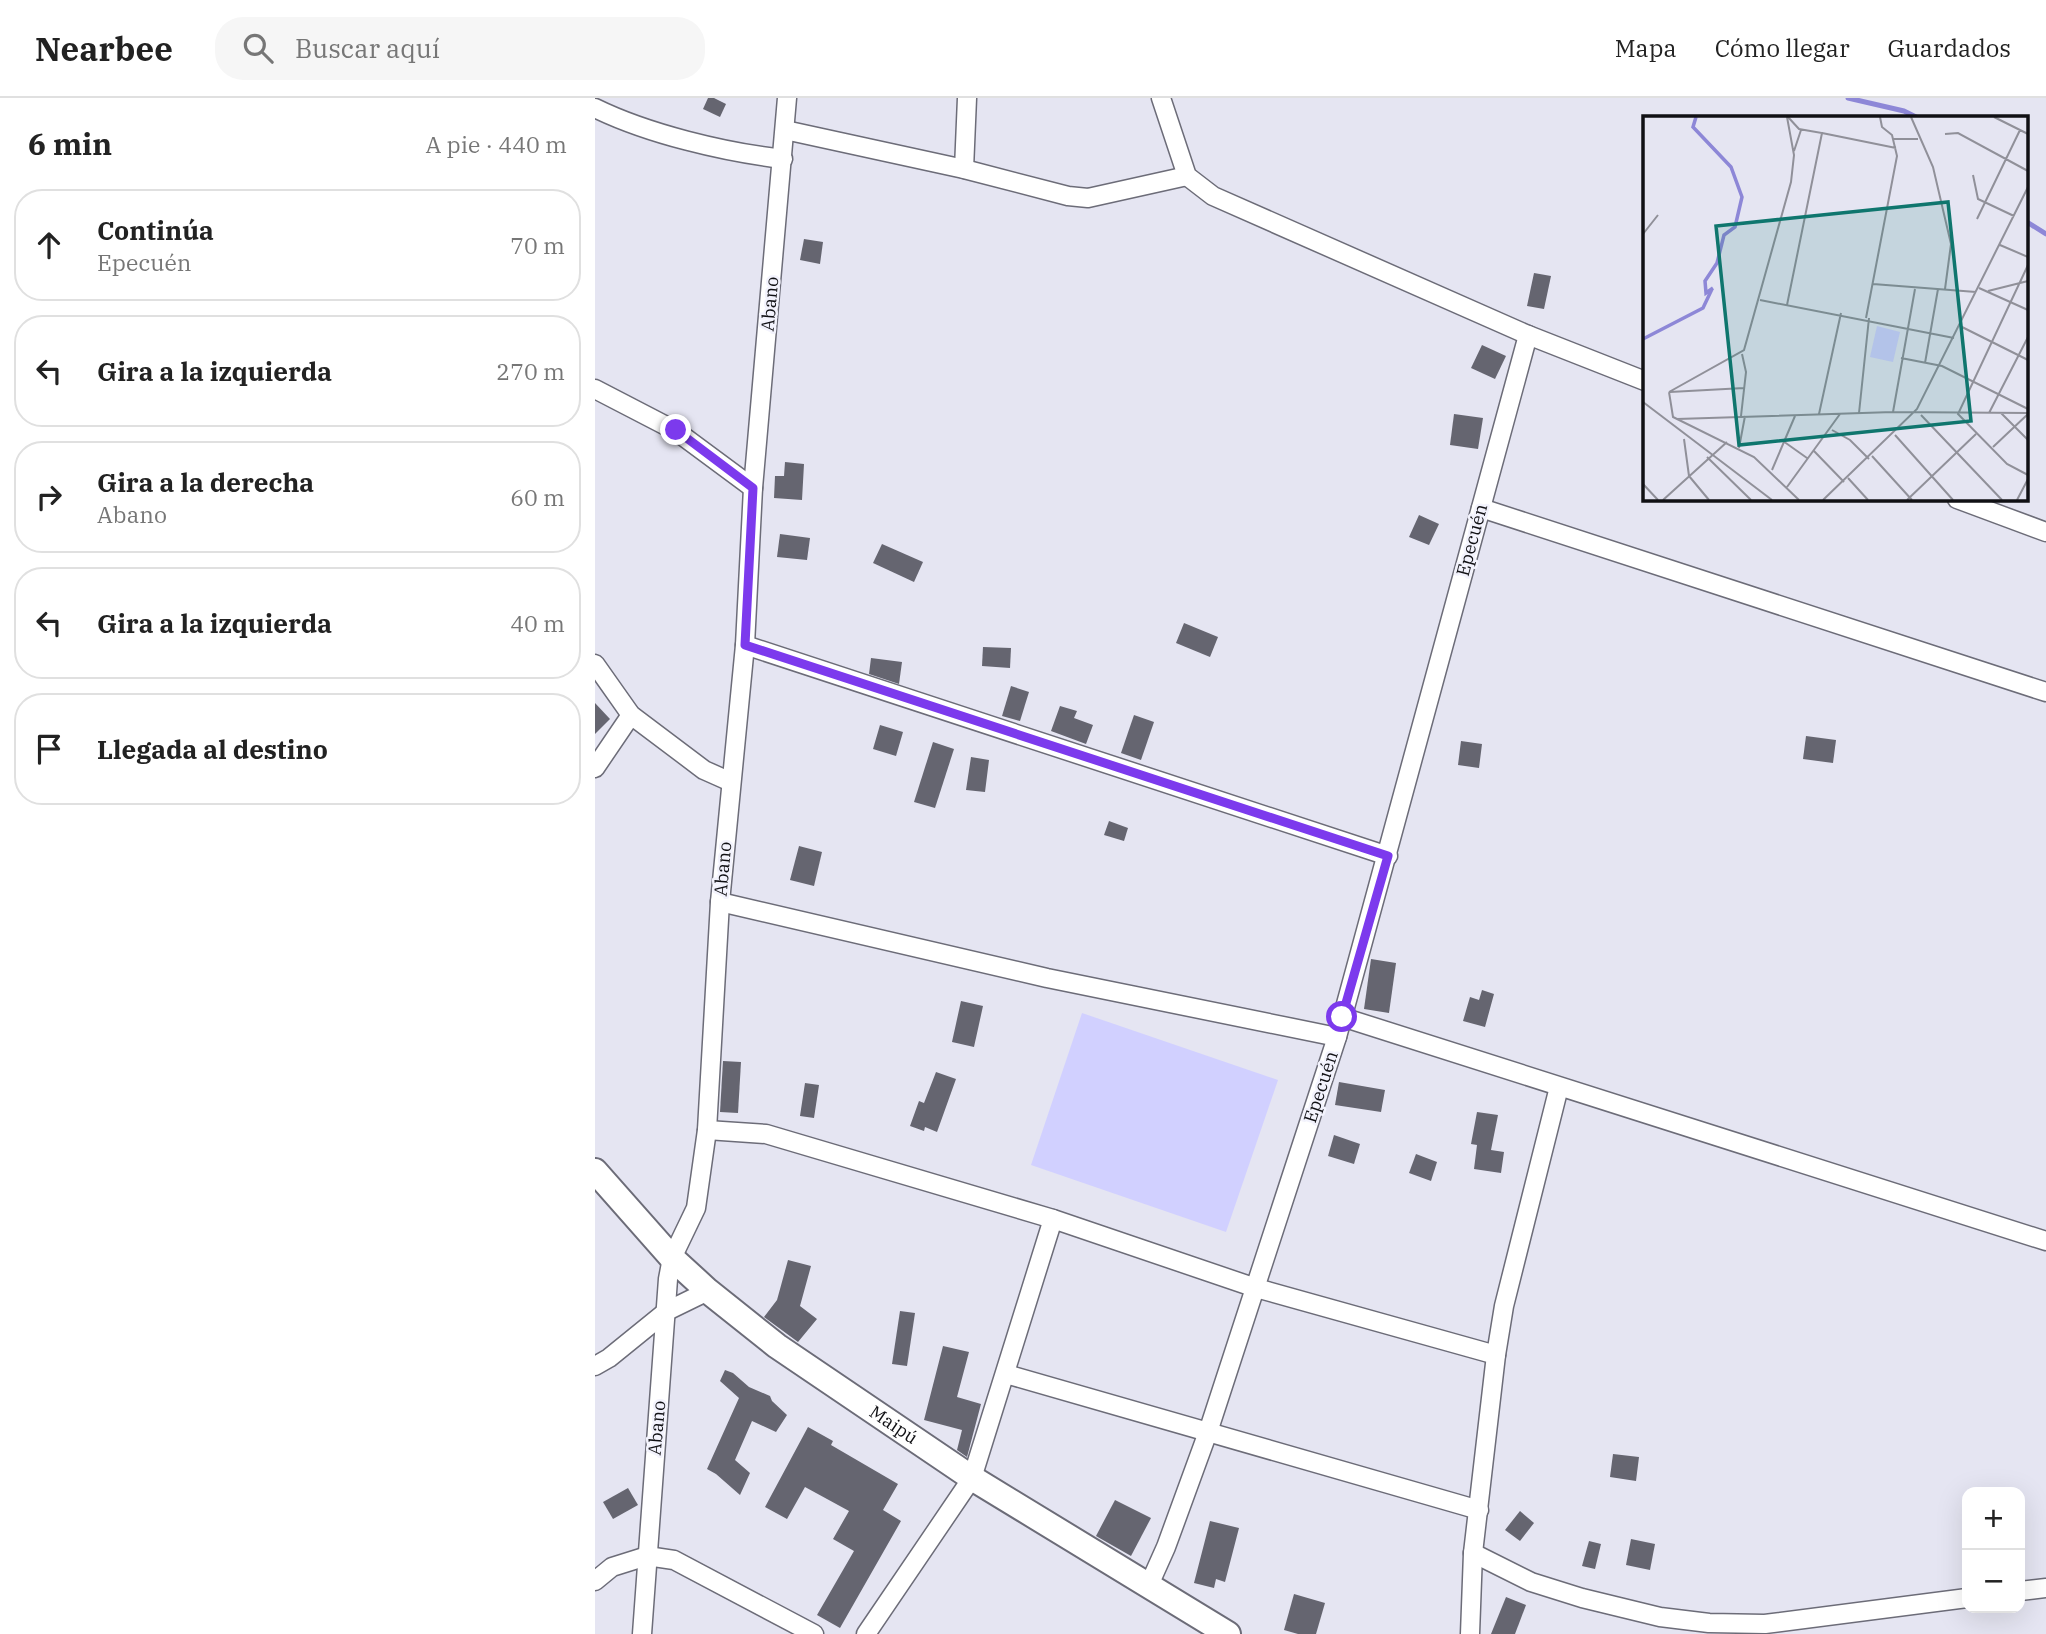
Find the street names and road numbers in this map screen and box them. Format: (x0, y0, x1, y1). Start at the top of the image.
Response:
street label: Abano (756, 276, 783, 332)
street label: Epecuén (1451, 501, 1492, 579)
street label: Abano (709, 841, 736, 897)
street label: Epecuén (1298, 1048, 1343, 1126)
street label: Abano (643, 1400, 670, 1456)
street label: Maipú (865, 1400, 922, 1449)

